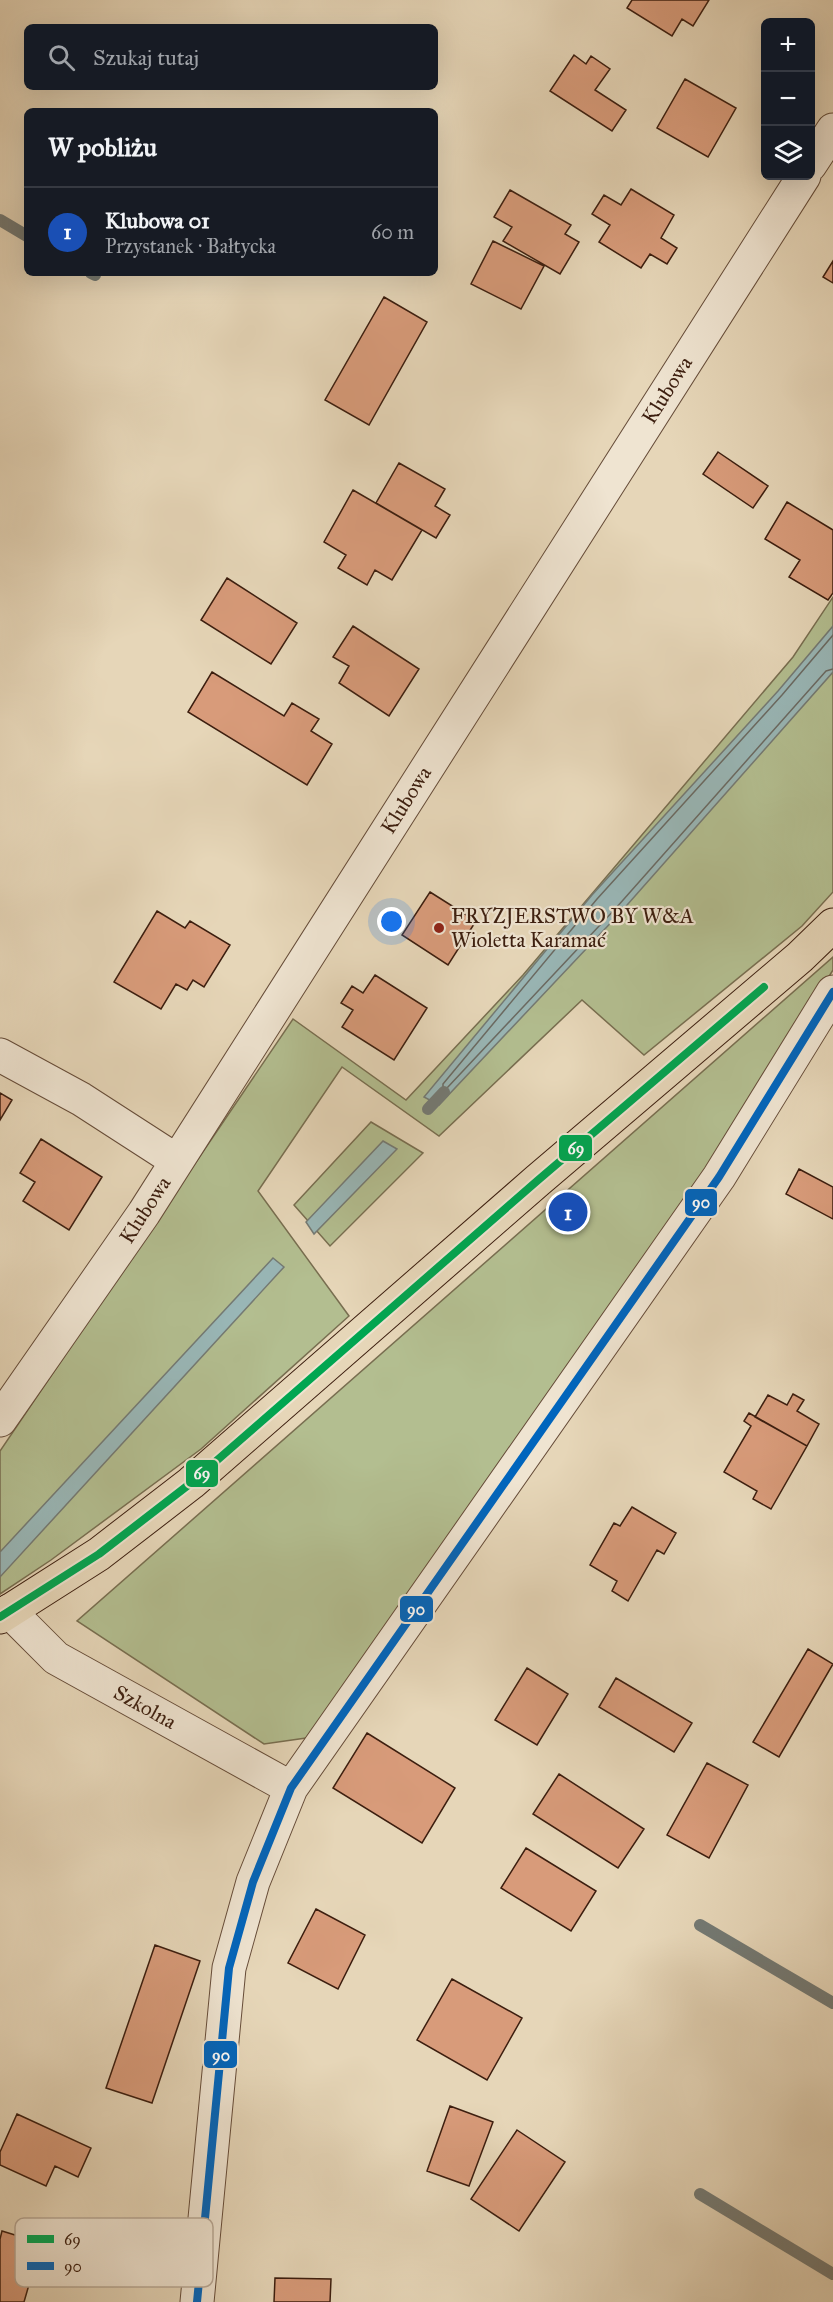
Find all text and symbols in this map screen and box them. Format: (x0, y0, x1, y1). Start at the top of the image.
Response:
map controls (761, 18, 815, 180)
button: + (761, 18, 815, 72)
search box (24, 24, 438, 90)
icon: search (45, 41, 78, 74)
text: Szukaj tutaj (93, 44, 199, 71)
button: − (761, 72, 815, 126)
button: layers (761, 126, 815, 180)
text: W pobliżu (48, 131, 157, 163)
text: Klubowa 01 (105, 207, 210, 234)
text: 1 (64, 220, 71, 244)
text: 60 m (371, 220, 414, 244)
text: Przystanek · Bałtycka (105, 234, 276, 258)
street label: Klubowa (636, 351, 698, 429)
street label: Klubowa (375, 761, 437, 839)
place label: FRYZJERSTWO BY W&A Wioletta Karamać (451, 903, 694, 953)
your location (377, 907, 406, 936)
marker: FRYZJERSTWO BY W&A Wioletta Karamać (432, 921, 446, 935)
line badge: 69 (558, 1134, 593, 1162)
text: 69 (568, 1139, 584, 1159)
street label: Klubowa (114, 1171, 176, 1249)
line badge: 90 (684, 1188, 718, 1217)
pin: 1 (548, 1190, 588, 1234)
text: 90 (692, 1193, 710, 1213)
line badge: 69 (185, 1459, 219, 1488)
text: 69 (194, 1464, 210, 1484)
line badge: 90 (399, 1595, 434, 1623)
text: 90 (407, 1600, 425, 1620)
street label: Szkolna (109, 1679, 181, 1735)
line badge: 90 (203, 2040, 238, 2069)
text: 90 (212, 2046, 230, 2066)
legend (15, 2218, 213, 2287)
text: 69 (64, 2230, 81, 2249)
text: 90 (64, 2257, 82, 2276)

